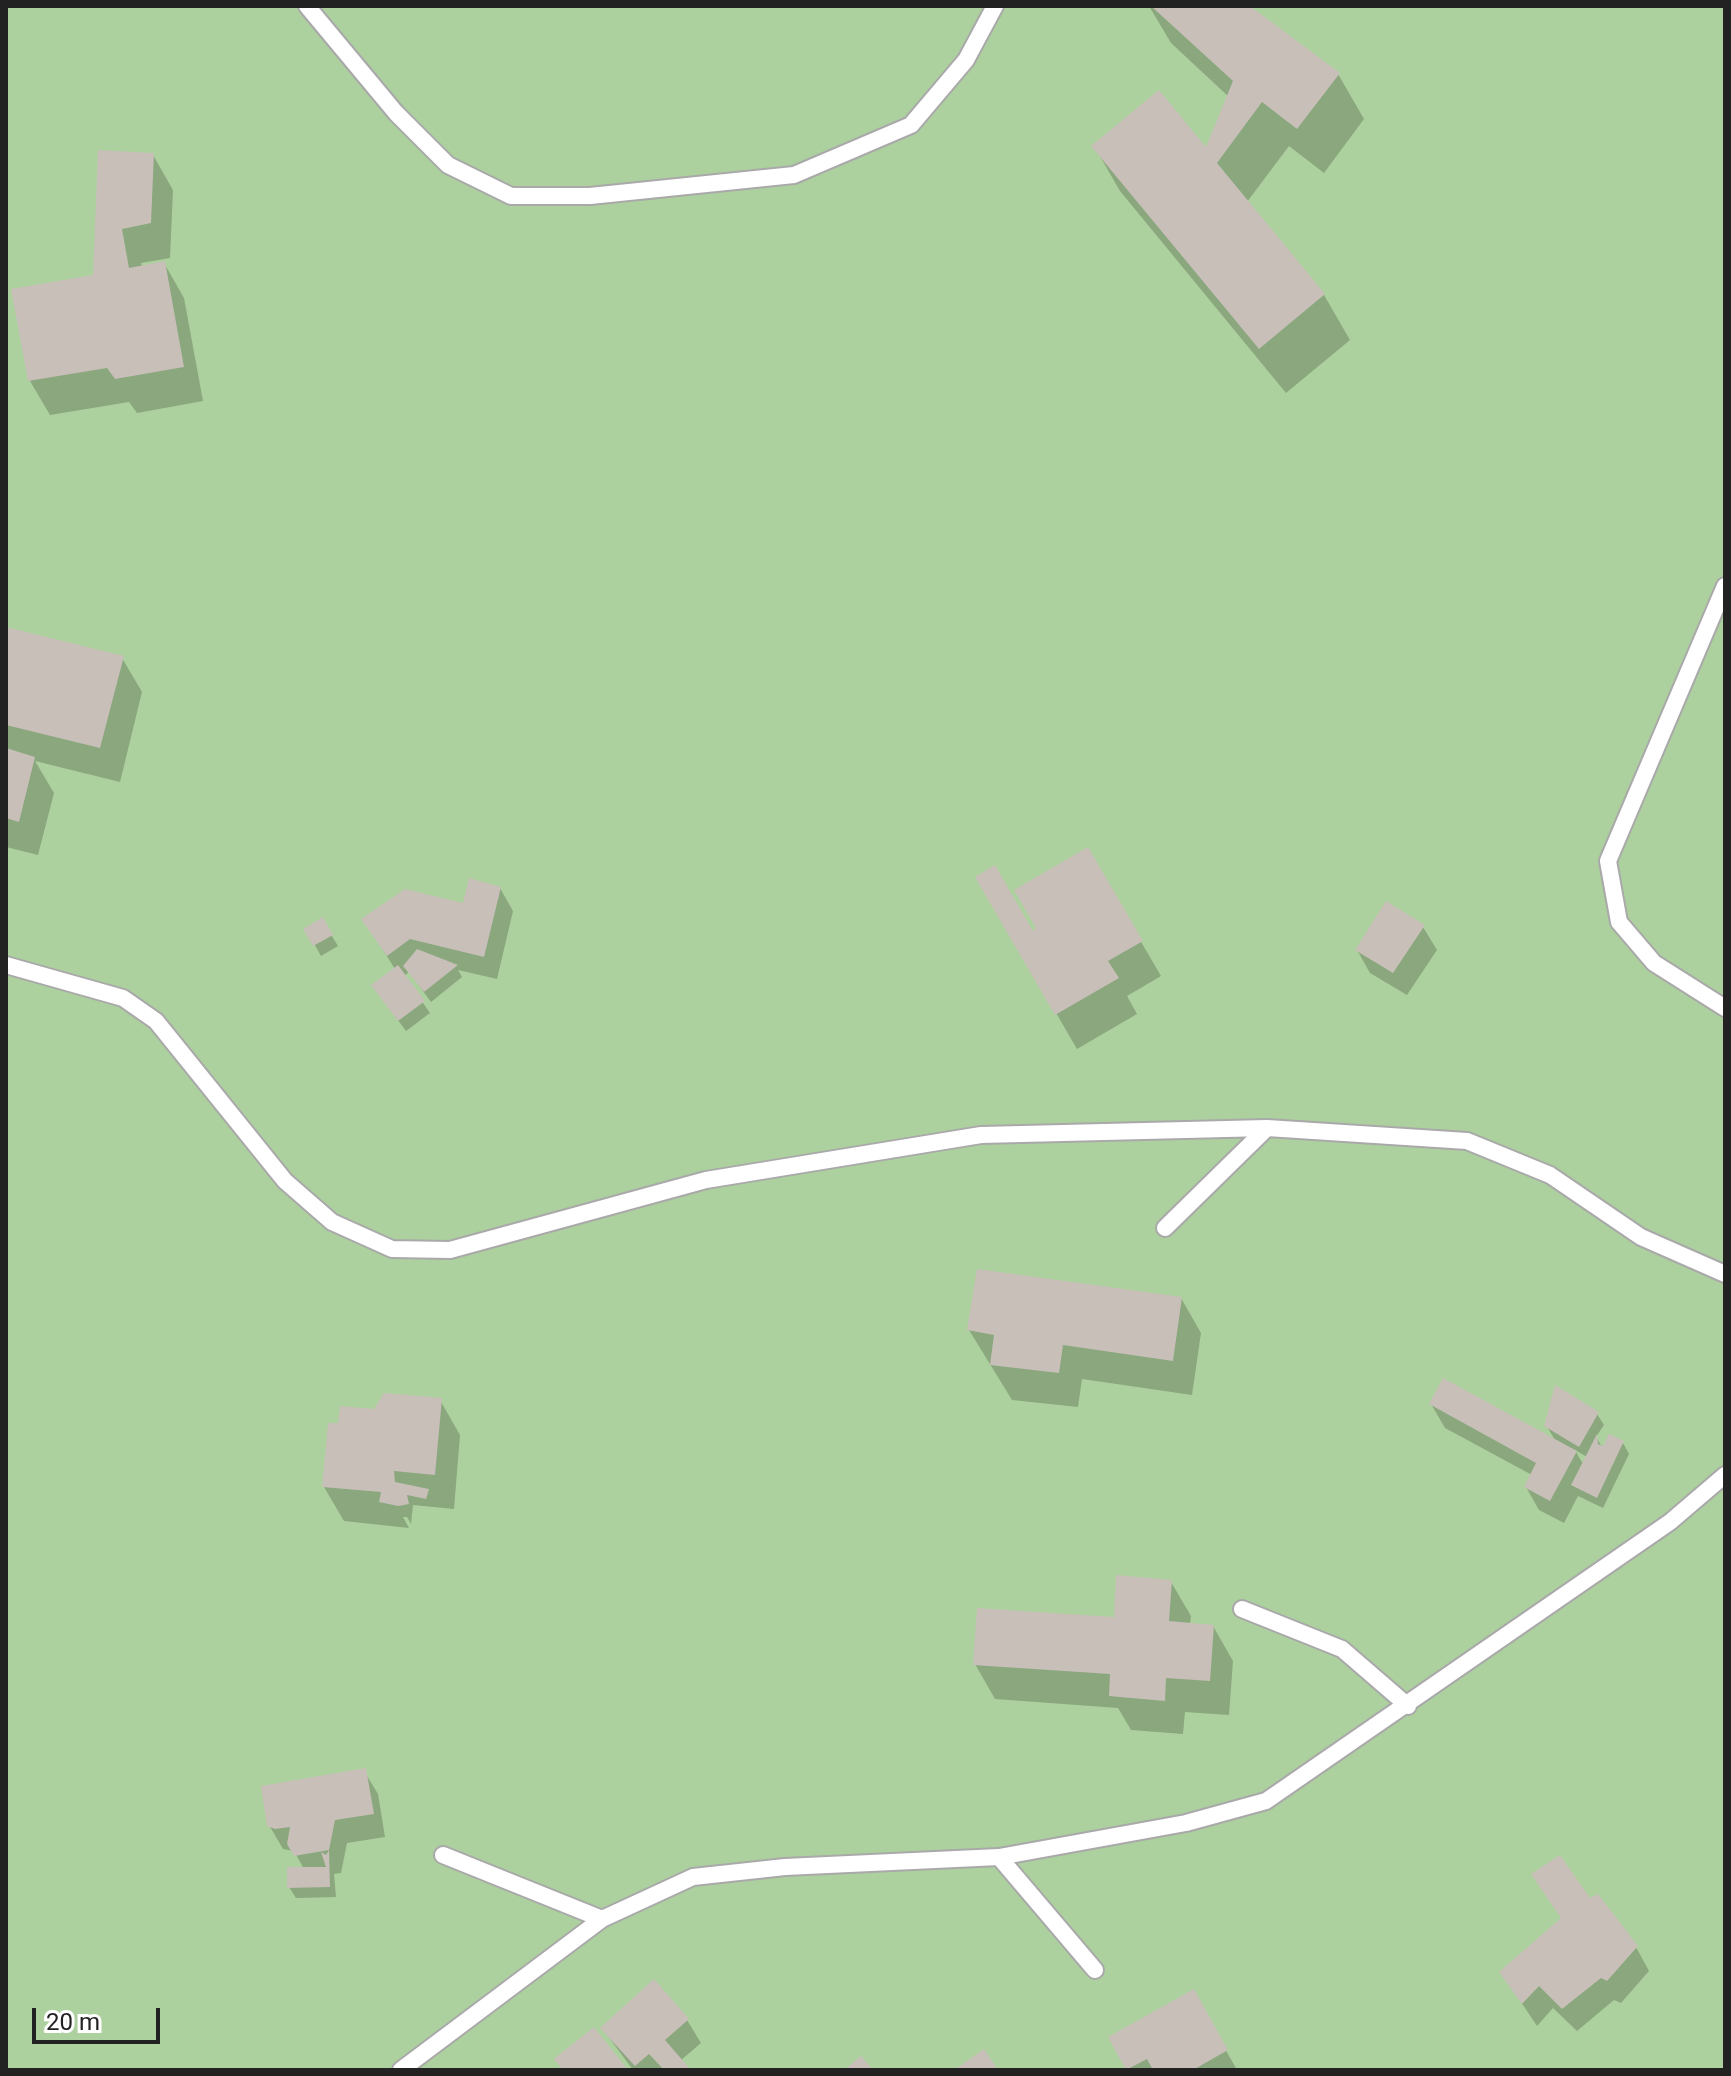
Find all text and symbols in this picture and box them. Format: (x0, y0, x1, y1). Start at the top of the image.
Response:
scale bar (36, 1992, 164, 2042)
text: 20 m (46, 2008, 100, 2036)

